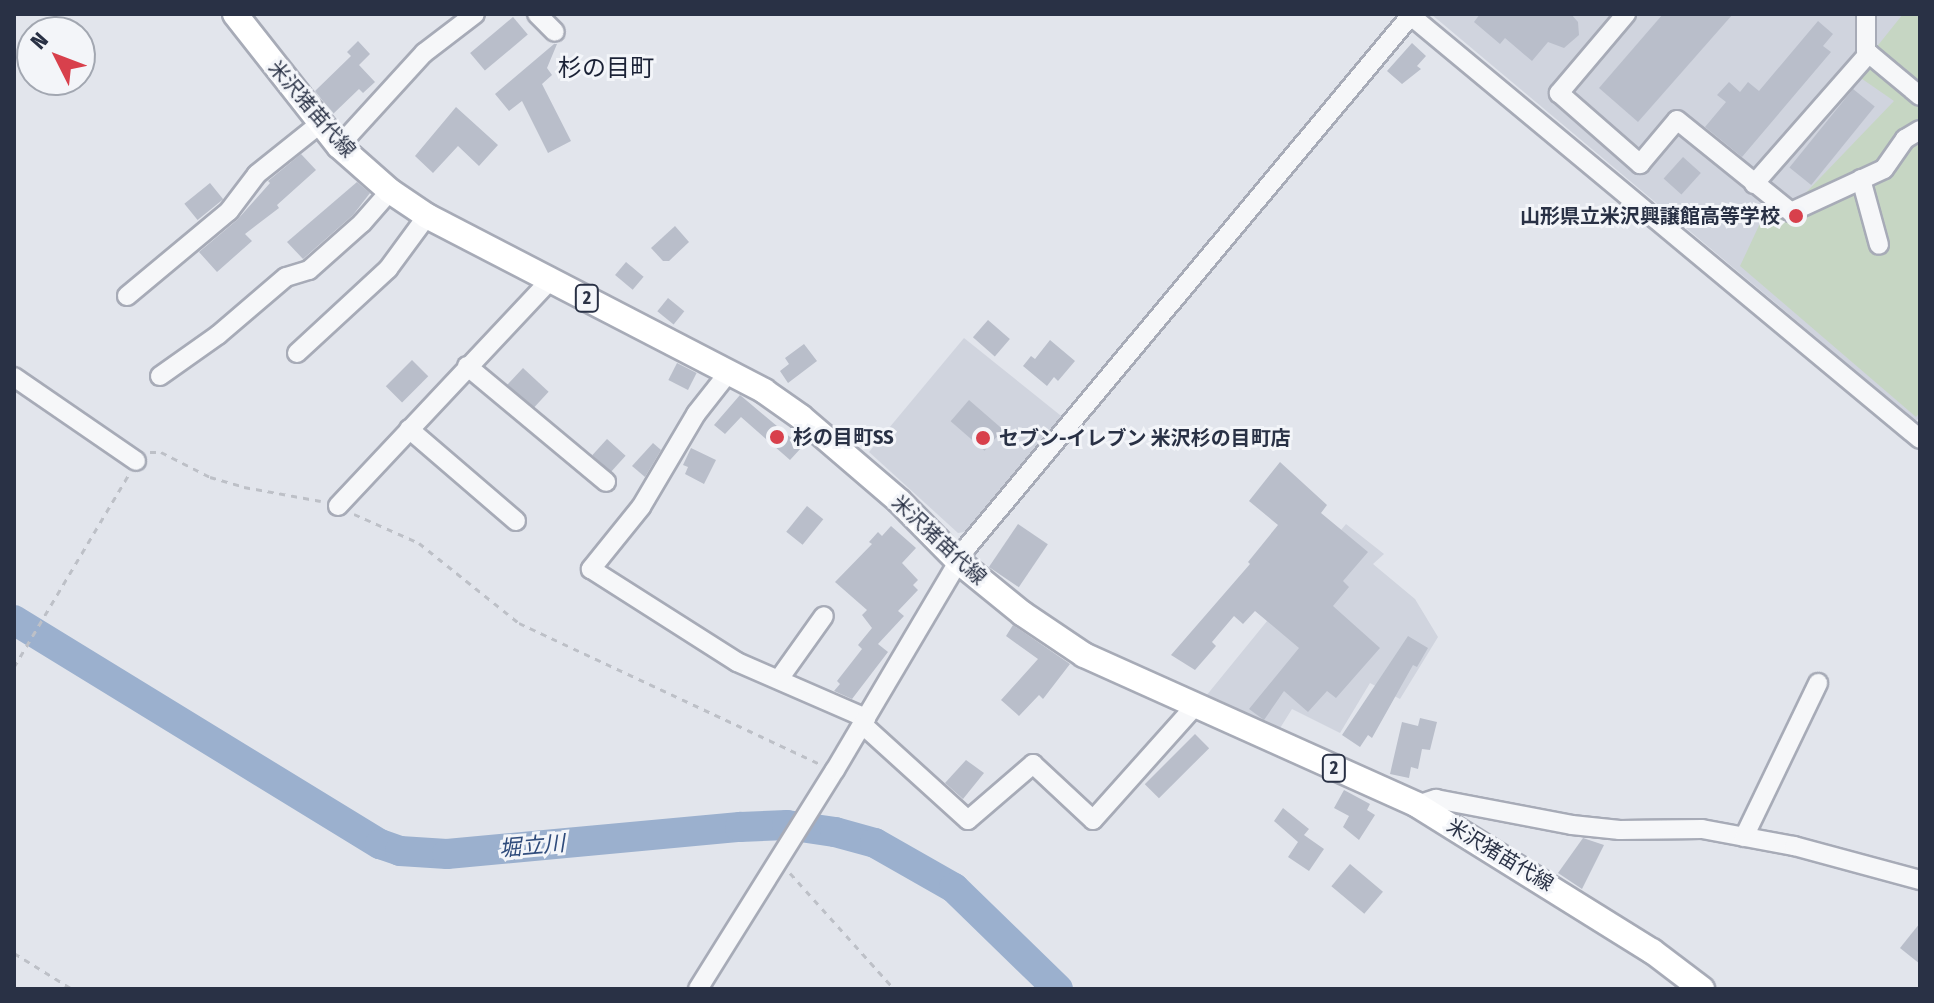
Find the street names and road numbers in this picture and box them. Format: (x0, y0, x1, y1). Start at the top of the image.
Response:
street label: 米沢猪苗代線 (264, 56, 360, 162)
road number: 2 (573, 284, 601, 312)
street label: 米沢猪苗代線 (887, 490, 991, 590)
road number: 2 (1320, 754, 1348, 782)
street label: 米沢猪苗代線 (1442, 814, 1558, 896)

